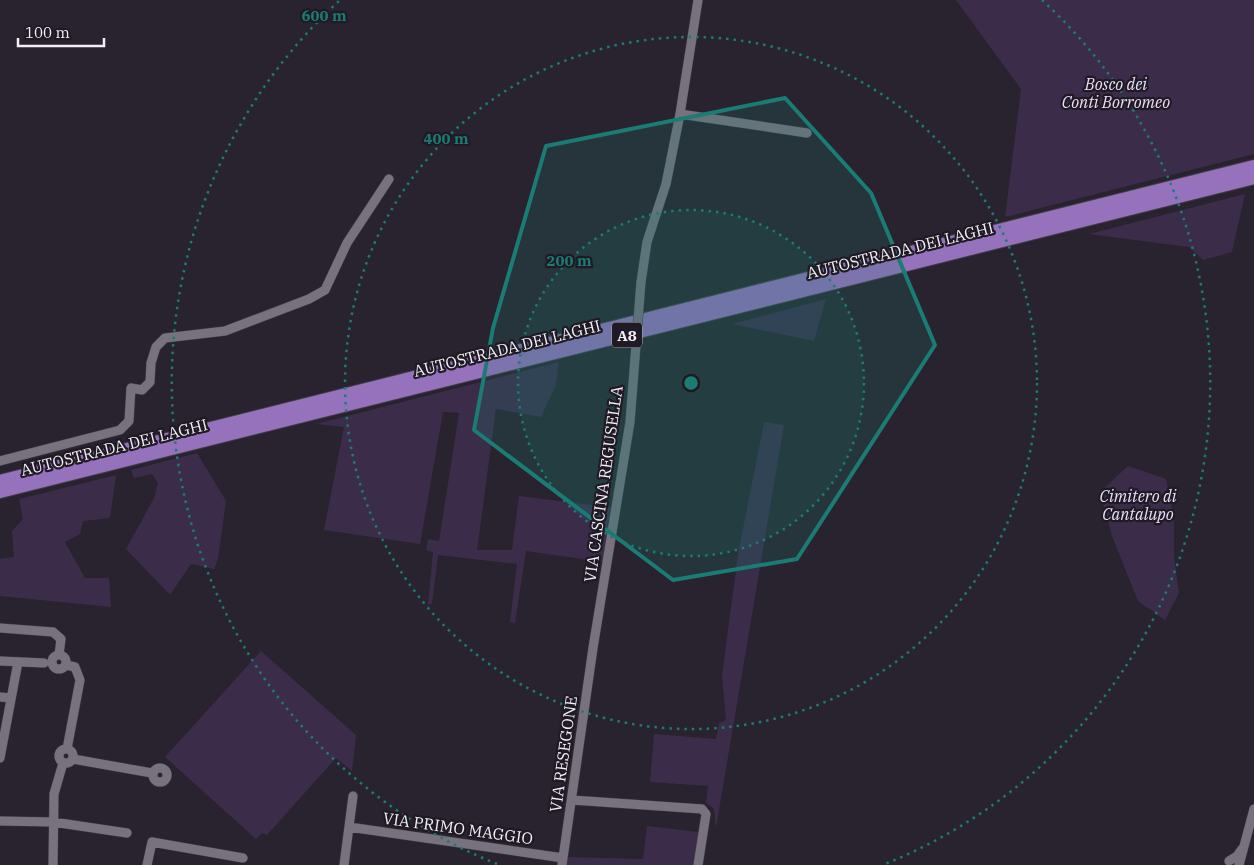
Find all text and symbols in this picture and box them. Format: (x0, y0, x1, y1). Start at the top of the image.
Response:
text: 600 m (301, 6, 347, 25)
scale bar (18, 15, 104, 47)
text: 100 m (25, 23, 70, 42)
park label: Bosco dei Conti Borromeo (1062, 74, 1170, 112)
text: 400 m (423, 129, 469, 148)
street label: AUTOSTRADA DEI LAGHI (804, 217, 996, 283)
text: 200 m (546, 251, 592, 270)
street label: AUTOSTRADA DEI LAGHI (411, 315, 603, 381)
road number: A8 (612, 322, 642, 348)
centre of rings (682, 374, 700, 392)
street label: VIA CASCINA REGUSELLA (579, 384, 627, 584)
street label: AUTOSTRADA DEI LAGHI (18, 414, 210, 480)
park label: Cimitero di Cantalupo (1100, 486, 1177, 524)
street label: VIA RESEGONE (545, 694, 581, 814)
street label: VIA PRIMO MAGGIO (382, 808, 534, 848)

